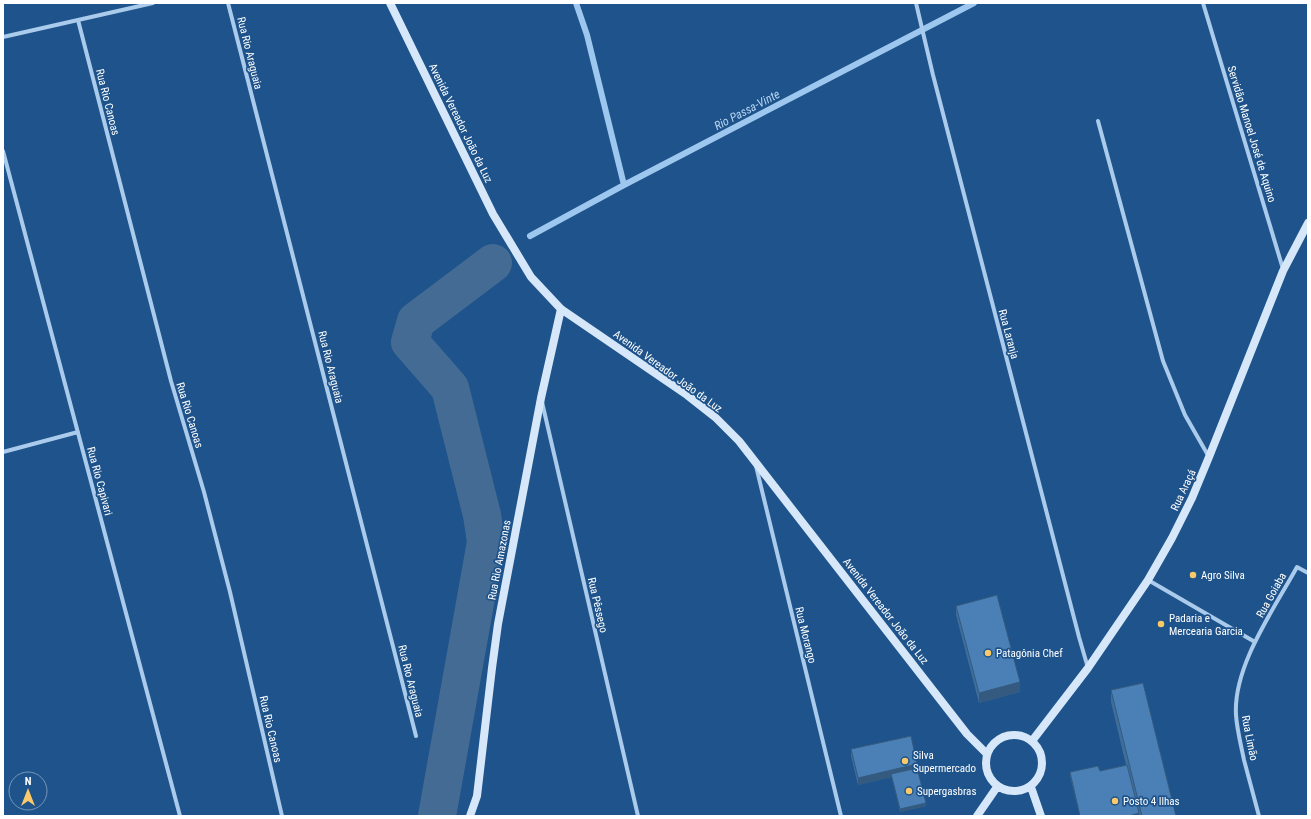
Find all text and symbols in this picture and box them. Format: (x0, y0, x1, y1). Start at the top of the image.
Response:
street label: Rua Rio Araguaia (234, 16, 265, 91)
street label: Avenida Vereador João da Luz (426, 61, 495, 185)
street label: Servidão Manoel José de Aquino (1225, 64, 1279, 204)
street label: Rua Rio Canoas (93, 68, 122, 137)
water label: Rio Passa-Vinte (712, 87, 783, 133)
street label: Rua Laranja (996, 308, 1021, 360)
street label: Avenida Vereador João da Luz (611, 328, 725, 415)
street label: Rua Rio Araguaia (315, 330, 346, 405)
street label: Rua Rio Canoas (173, 381, 206, 450)
street label: Rua Rio Capivari (84, 445, 115, 517)
street label: Rua Araçá (1168, 467, 1199, 513)
street label: Rua Rio Amazonas (485, 519, 514, 601)
street label: Avenida Vereador João da Luz (840, 556, 931, 667)
place label: Agro Silva (1201, 569, 1245, 582)
marker: Agro Silva (1188, 570, 1198, 580)
street label: Rua Goiaba (1254, 570, 1289, 620)
street label: Rua Pêssego (585, 576, 610, 634)
street label: Rua Morango (792, 606, 819, 665)
place label: Padaria e Mercearia Garcia (1169, 612, 1243, 638)
marker: Padaria e Mercearia Garcia (1156, 619, 1166, 629)
street label: Rua Rio Araguaia (395, 644, 426, 719)
place label: Patagônia Chef (996, 647, 1063, 660)
marker: Patagônia Chef (983, 648, 993, 658)
street label: Rua Rio Canoas (257, 695, 284, 764)
street label: Rua Limão (1239, 714, 1260, 762)
place label: Silva Supermercado (913, 749, 976, 775)
marker: Silva Supermercado (900, 756, 910, 766)
north arrow (8, 771, 48, 811)
text: N (25, 775, 32, 788)
place label: Supergasbras (917, 785, 976, 798)
marker: Supergasbras (904, 786, 914, 796)
place label: Posto 4 Ilhas (1123, 795, 1180, 808)
marker: Posto 4 Ilhas (1110, 796, 1120, 806)

